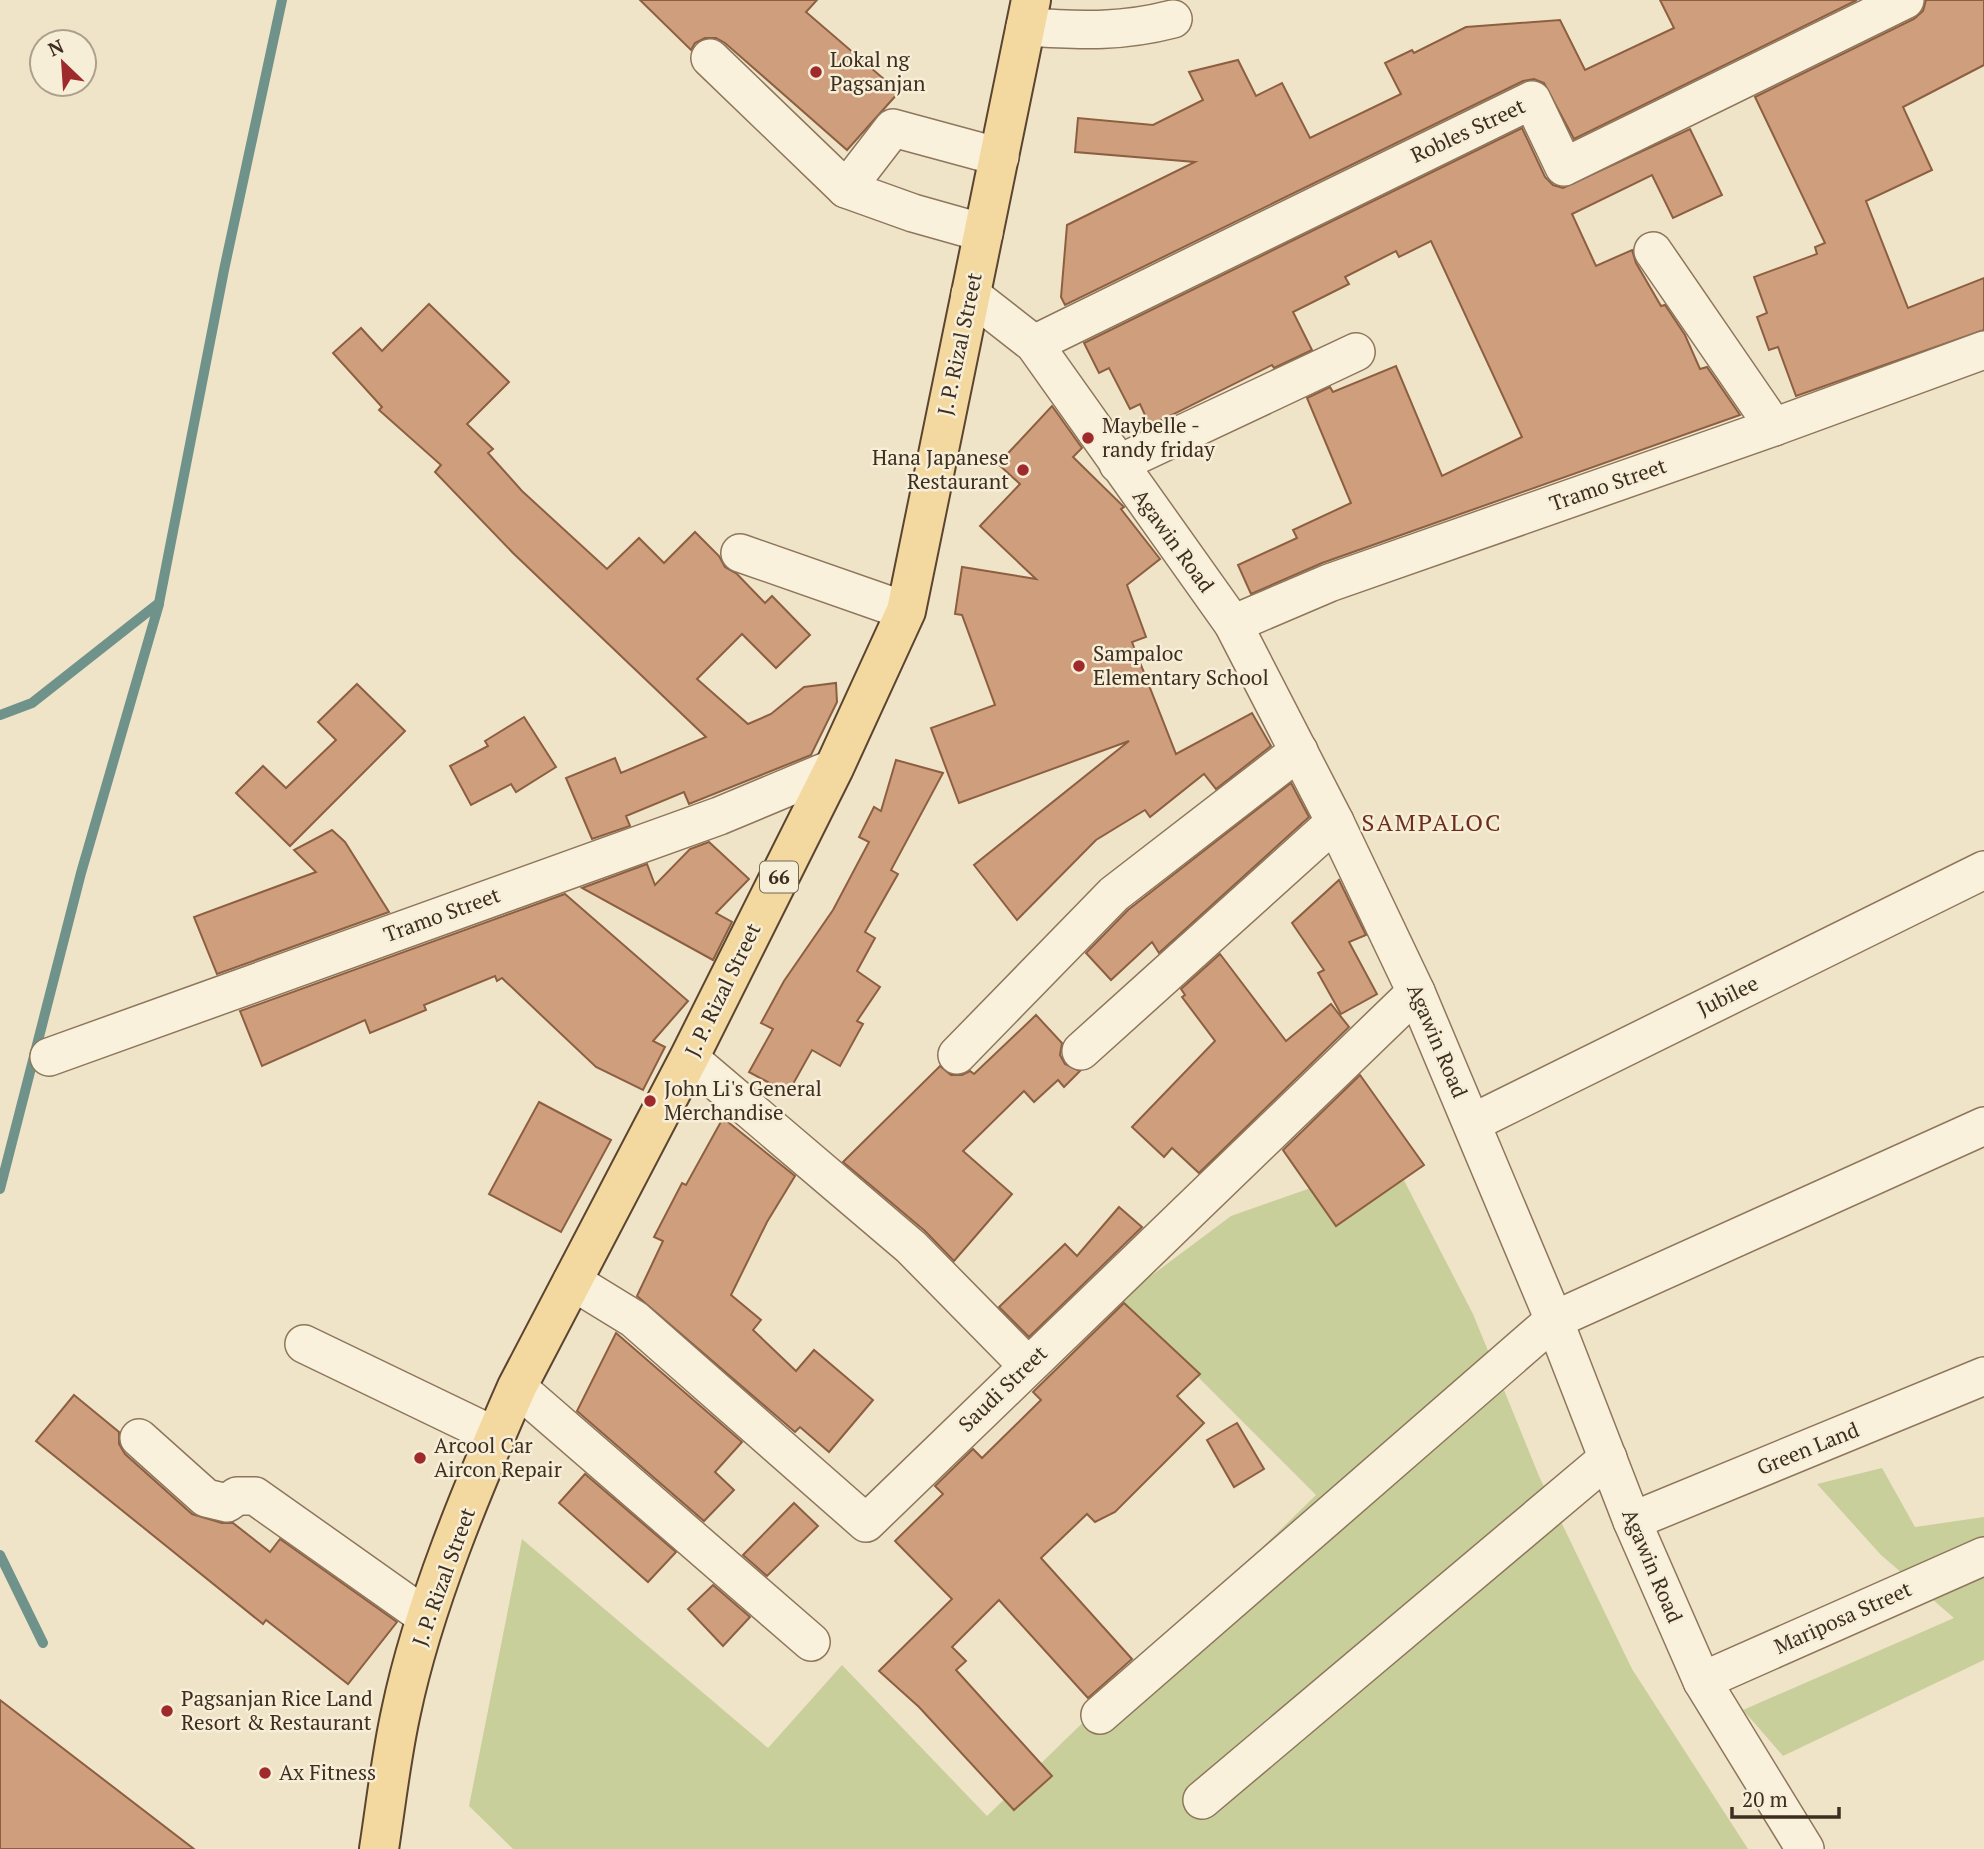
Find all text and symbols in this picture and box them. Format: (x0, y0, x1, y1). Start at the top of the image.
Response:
north arrow (28, 28, 98, 98)
text: N (44, 33, 68, 62)
place label: Lokal ng Pagsanjan (830, 45, 926, 97)
marker: Lokal ng Pagsanjan (808, 64, 824, 80)
street label: Robles Street (1406, 91, 1529, 169)
street label: J. P. Rizal Street (930, 270, 988, 418)
place label: Maybelle - randy friday (1102, 411, 1215, 463)
marker: Maybelle - randy friday (1080, 430, 1096, 446)
place label: Hana Japanese Restaurant (872, 443, 1009, 495)
street label: Tramo Street (1545, 451, 1670, 517)
marker: Hana Japanese Restaurant (1015, 462, 1031, 478)
street label: Agawin Road (1127, 483, 1221, 598)
place label: Sampaloc Elementary School (1093, 639, 1269, 691)
marker: Sampaloc Elementary School (1071, 658, 1087, 674)
district label: SAMPALOC (1362, 806, 1502, 838)
road number: 66 (760, 862, 798, 892)
street label: Tramo Street (380, 880, 504, 948)
street label: J. P. Rizal Street (678, 918, 767, 1061)
street label: Jubilee (1692, 968, 1763, 1022)
street label: Agawin Road (1401, 979, 1475, 1102)
place label: John Li's General Merchandise (664, 1074, 822, 1126)
marker: John Li's General Merchandise (642, 1093, 658, 1109)
street label: Saudi Street (952, 1339, 1053, 1438)
street label: Green Land (1753, 1415, 1863, 1481)
place label: Arcool Car Aircon Repair (434, 1431, 562, 1483)
marker: Arcool Car Aircon Repair (412, 1450, 428, 1466)
street label: J. P. Rizal Street (405, 1503, 481, 1650)
street label: Agawin Road (1616, 1504, 1690, 1627)
street label: Mariposa Street (1770, 1574, 1916, 1660)
place label: Pagsanjan Rice Land Resort & Restaurant (181, 1684, 373, 1736)
marker: Pagsanjan Rice Land Resort & Restaurant (159, 1703, 175, 1719)
place label: Ax Fitness (279, 1758, 376, 1786)
marker: Ax Fitness (257, 1765, 273, 1781)
scale bar (1732, 1776, 1839, 1820)
text: 20 m (1742, 1785, 1788, 1813)

